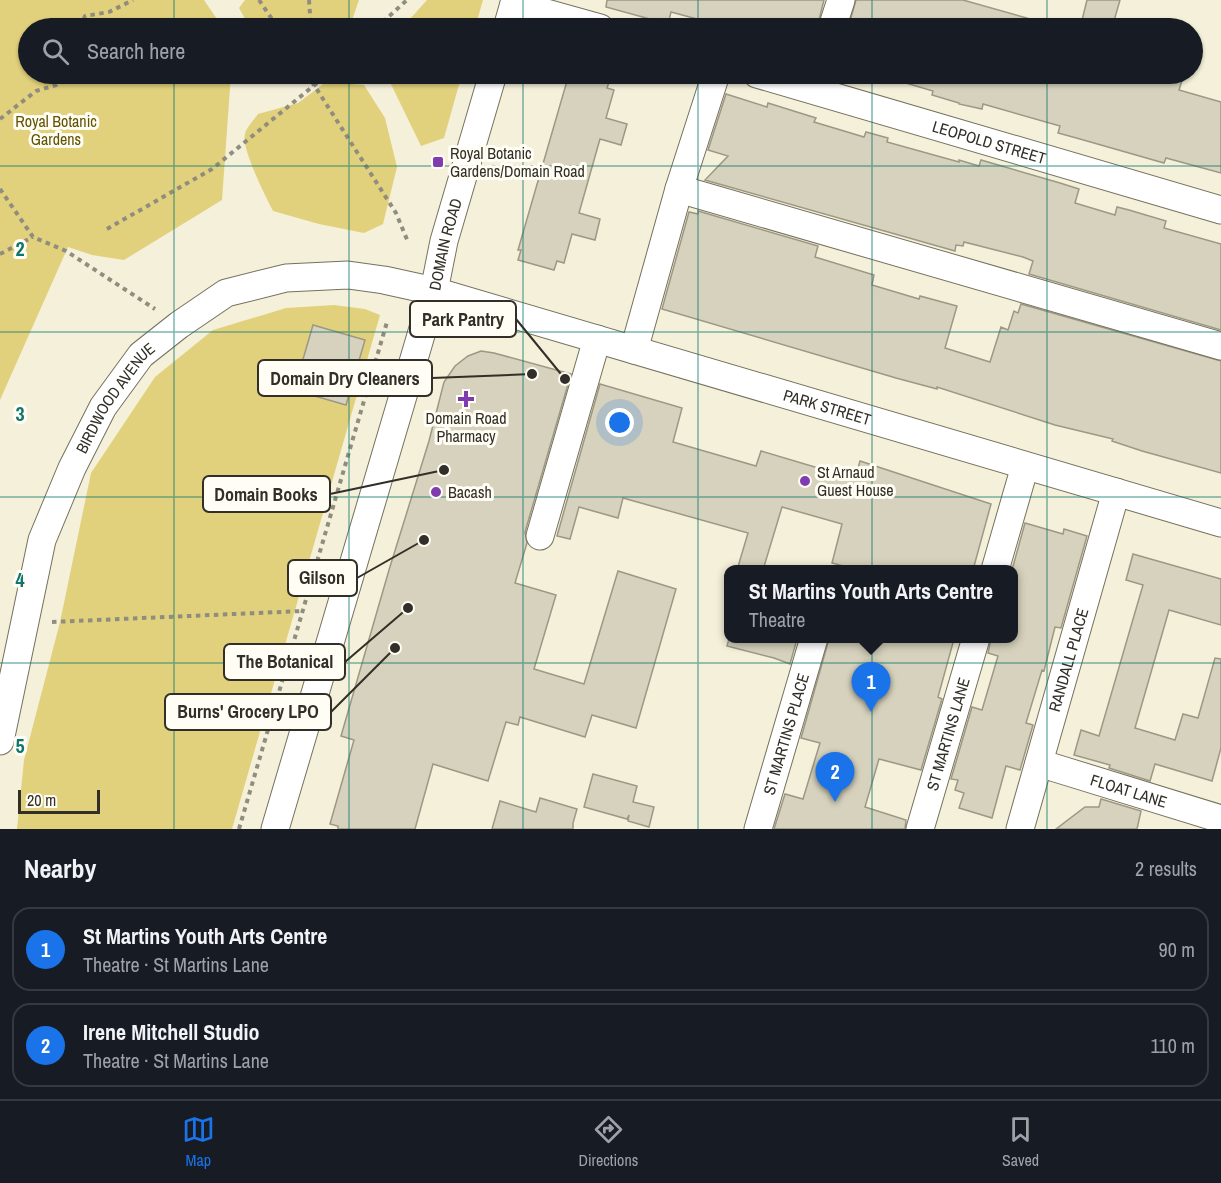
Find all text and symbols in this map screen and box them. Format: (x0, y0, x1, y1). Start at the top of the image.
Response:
search box (18, 18, 1203, 84)
icon: search (39, 35, 72, 68)
text: Search here (87, 36, 185, 66)
park label: Royal Botanic Gardens (15, 110, 97, 150)
street label: LEOPOLD STREET (930, 115, 1049, 169)
place label: Royal Botanic Gardens/Domain Road (450, 142, 585, 182)
marker: Royal Botanic Gardens/Domain Road (431, 155, 445, 169)
street label: DOMAIN ROAD (423, 196, 467, 292)
text: 2 (15, 235, 25, 262)
callout: Park Pantry (410, 301, 516, 337)
text: Park Pantry (422, 307, 505, 332)
street label: BIRDWOOD AVENUE (70, 337, 159, 457)
callout: Domain Dry Cleaners (258, 360, 432, 396)
text: Domain Dry Cleaners (270, 366, 420, 391)
street label: PARK STREET (781, 384, 874, 430)
marker: Domain Road Pharmacy (459, 392, 473, 406)
text: 3 (15, 400, 25, 427)
place label: Domain Road Pharmacy (426, 407, 506, 447)
your location (605, 408, 634, 437)
place label: St Arnaud Guest House (817, 461, 894, 501)
marker: St Arnaud Guest House (798, 474, 812, 488)
callout: Domain Books (203, 476, 330, 512)
place label: Bacash (448, 481, 492, 503)
text: Domain Books (214, 482, 318, 507)
marker: Bacash (429, 485, 443, 499)
callout: Gilson (288, 560, 357, 596)
text: Gilson (299, 565, 345, 590)
popup (724, 565, 1018, 643)
text: 4 (15, 566, 25, 593)
text: St Martins Youth Arts Centre (749, 576, 993, 606)
street label: RANDALL PLACE (1043, 605, 1093, 714)
text: Theatre (749, 606, 805, 633)
callout: The Botanical (224, 644, 345, 680)
text: The Botanical (237, 649, 333, 674)
pin: 1 (852, 662, 890, 712)
street label: ST MARTINS PLACE (758, 671, 814, 797)
street label: ST MARTINS LANE (921, 675, 975, 793)
callout: Burns' Grocery LPO (165, 694, 331, 730)
text: Burns' Grocery LPO (177, 699, 319, 724)
text: 5 (15, 732, 25, 759)
pin: 2 (816, 752, 854, 802)
street label: FLOAT LANE (1088, 768, 1170, 813)
scale bar (18, 787, 100, 814)
text: 20 m (27, 789, 56, 811)
text: Nearby (24, 851, 96, 886)
text: 2 results (1135, 855, 1197, 882)
text: St Martins Youth Arts Centre (83, 921, 327, 951)
text: 1 (41, 936, 50, 963)
text: 90 m (1159, 936, 1195, 963)
text: Theatre · St Martins Lane (83, 951, 269, 978)
text: Irene Mitchell Studio (83, 1017, 259, 1047)
text: 2 (41, 1032, 50, 1059)
text: 110 m (1151, 1032, 1195, 1059)
text: Theatre · St Martins Lane (83, 1047, 269, 1074)
tab: Map (182, 1113, 215, 1171)
tab: Directions (578, 1113, 638, 1171)
tab: Saved (1002, 1113, 1039, 1171)

